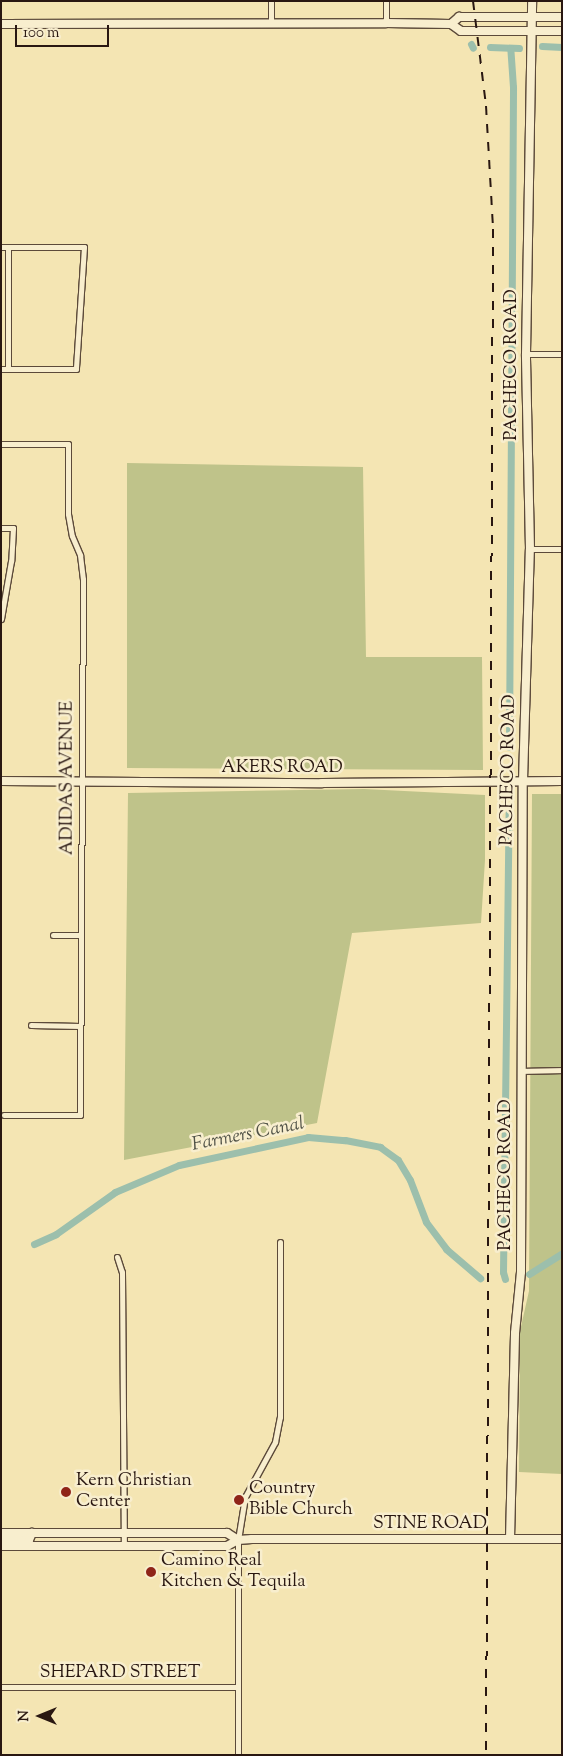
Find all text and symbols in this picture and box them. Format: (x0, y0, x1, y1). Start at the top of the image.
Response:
scale bar (18, 15, 111, 47)
text: 100 m (23, 23, 59, 44)
street label: PACHECO ROAD (501, 289, 523, 441)
street label: PACHECO ROAD (497, 694, 521, 846)
street label: ADIDAS AVENUE (57, 701, 79, 855)
street label: AKERS ROAD (221, 757, 343, 779)
street label: PACHECO ROAD (495, 1099, 517, 1251)
water label: Farmers Canal (190, 1113, 306, 1157)
place label: Kern Christian Center (76, 1471, 192, 1514)
place label: Country Bible Church (249, 1479, 353, 1522)
marker: Kern Christian Center (60, 1486, 72, 1498)
marker: Country Bible Church (233, 1494, 245, 1506)
street label: STINE ROAD (373, 1513, 487, 1535)
place label: Camino Real Kitchen & Tequila (161, 1551, 306, 1594)
marker: Camino Real Kitchen & Tequila (145, 1566, 157, 1578)
street label: SHEPARD STREET (40, 1662, 200, 1684)
north arrow (15, 1691, 65, 1741)
text: N (15, 1710, 35, 1722)

